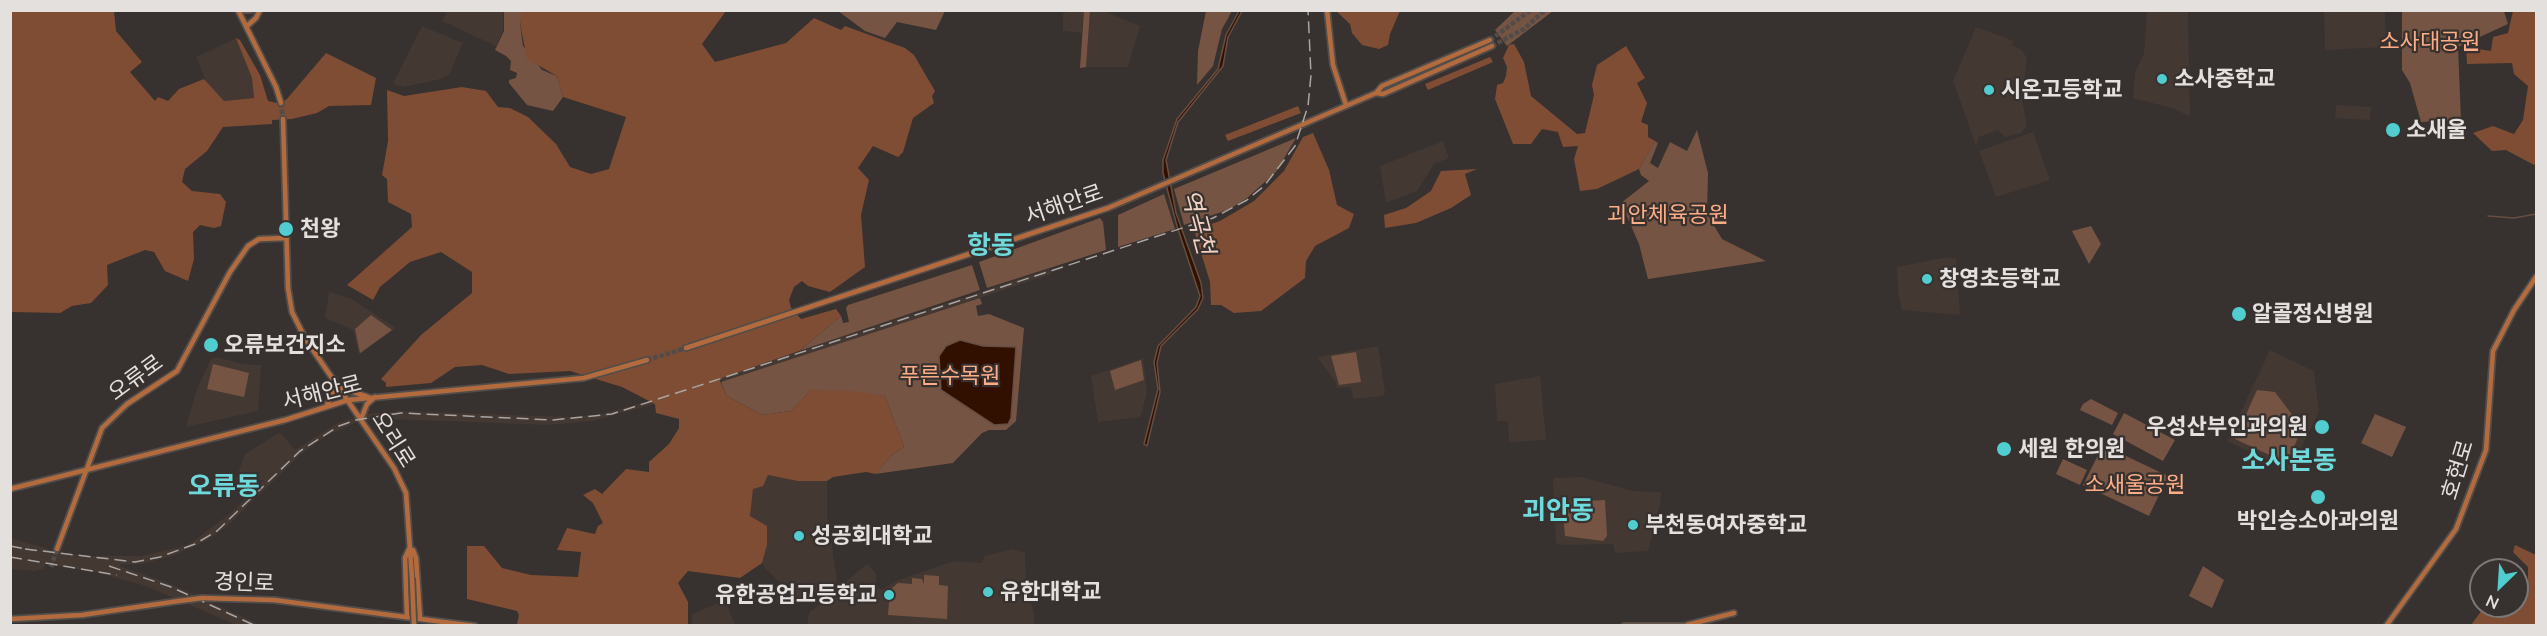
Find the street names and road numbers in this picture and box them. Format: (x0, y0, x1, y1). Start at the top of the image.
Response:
street label: 서해안로 (1021, 179, 1107, 231)
street label: 오류로 (104, 349, 168, 407)
street label: 서해안로 (280, 370, 364, 416)
street label: 오리로 (366, 407, 420, 473)
street label: 호현로 (2437, 437, 2479, 503)
street label: 경인로 (213, 569, 275, 597)

